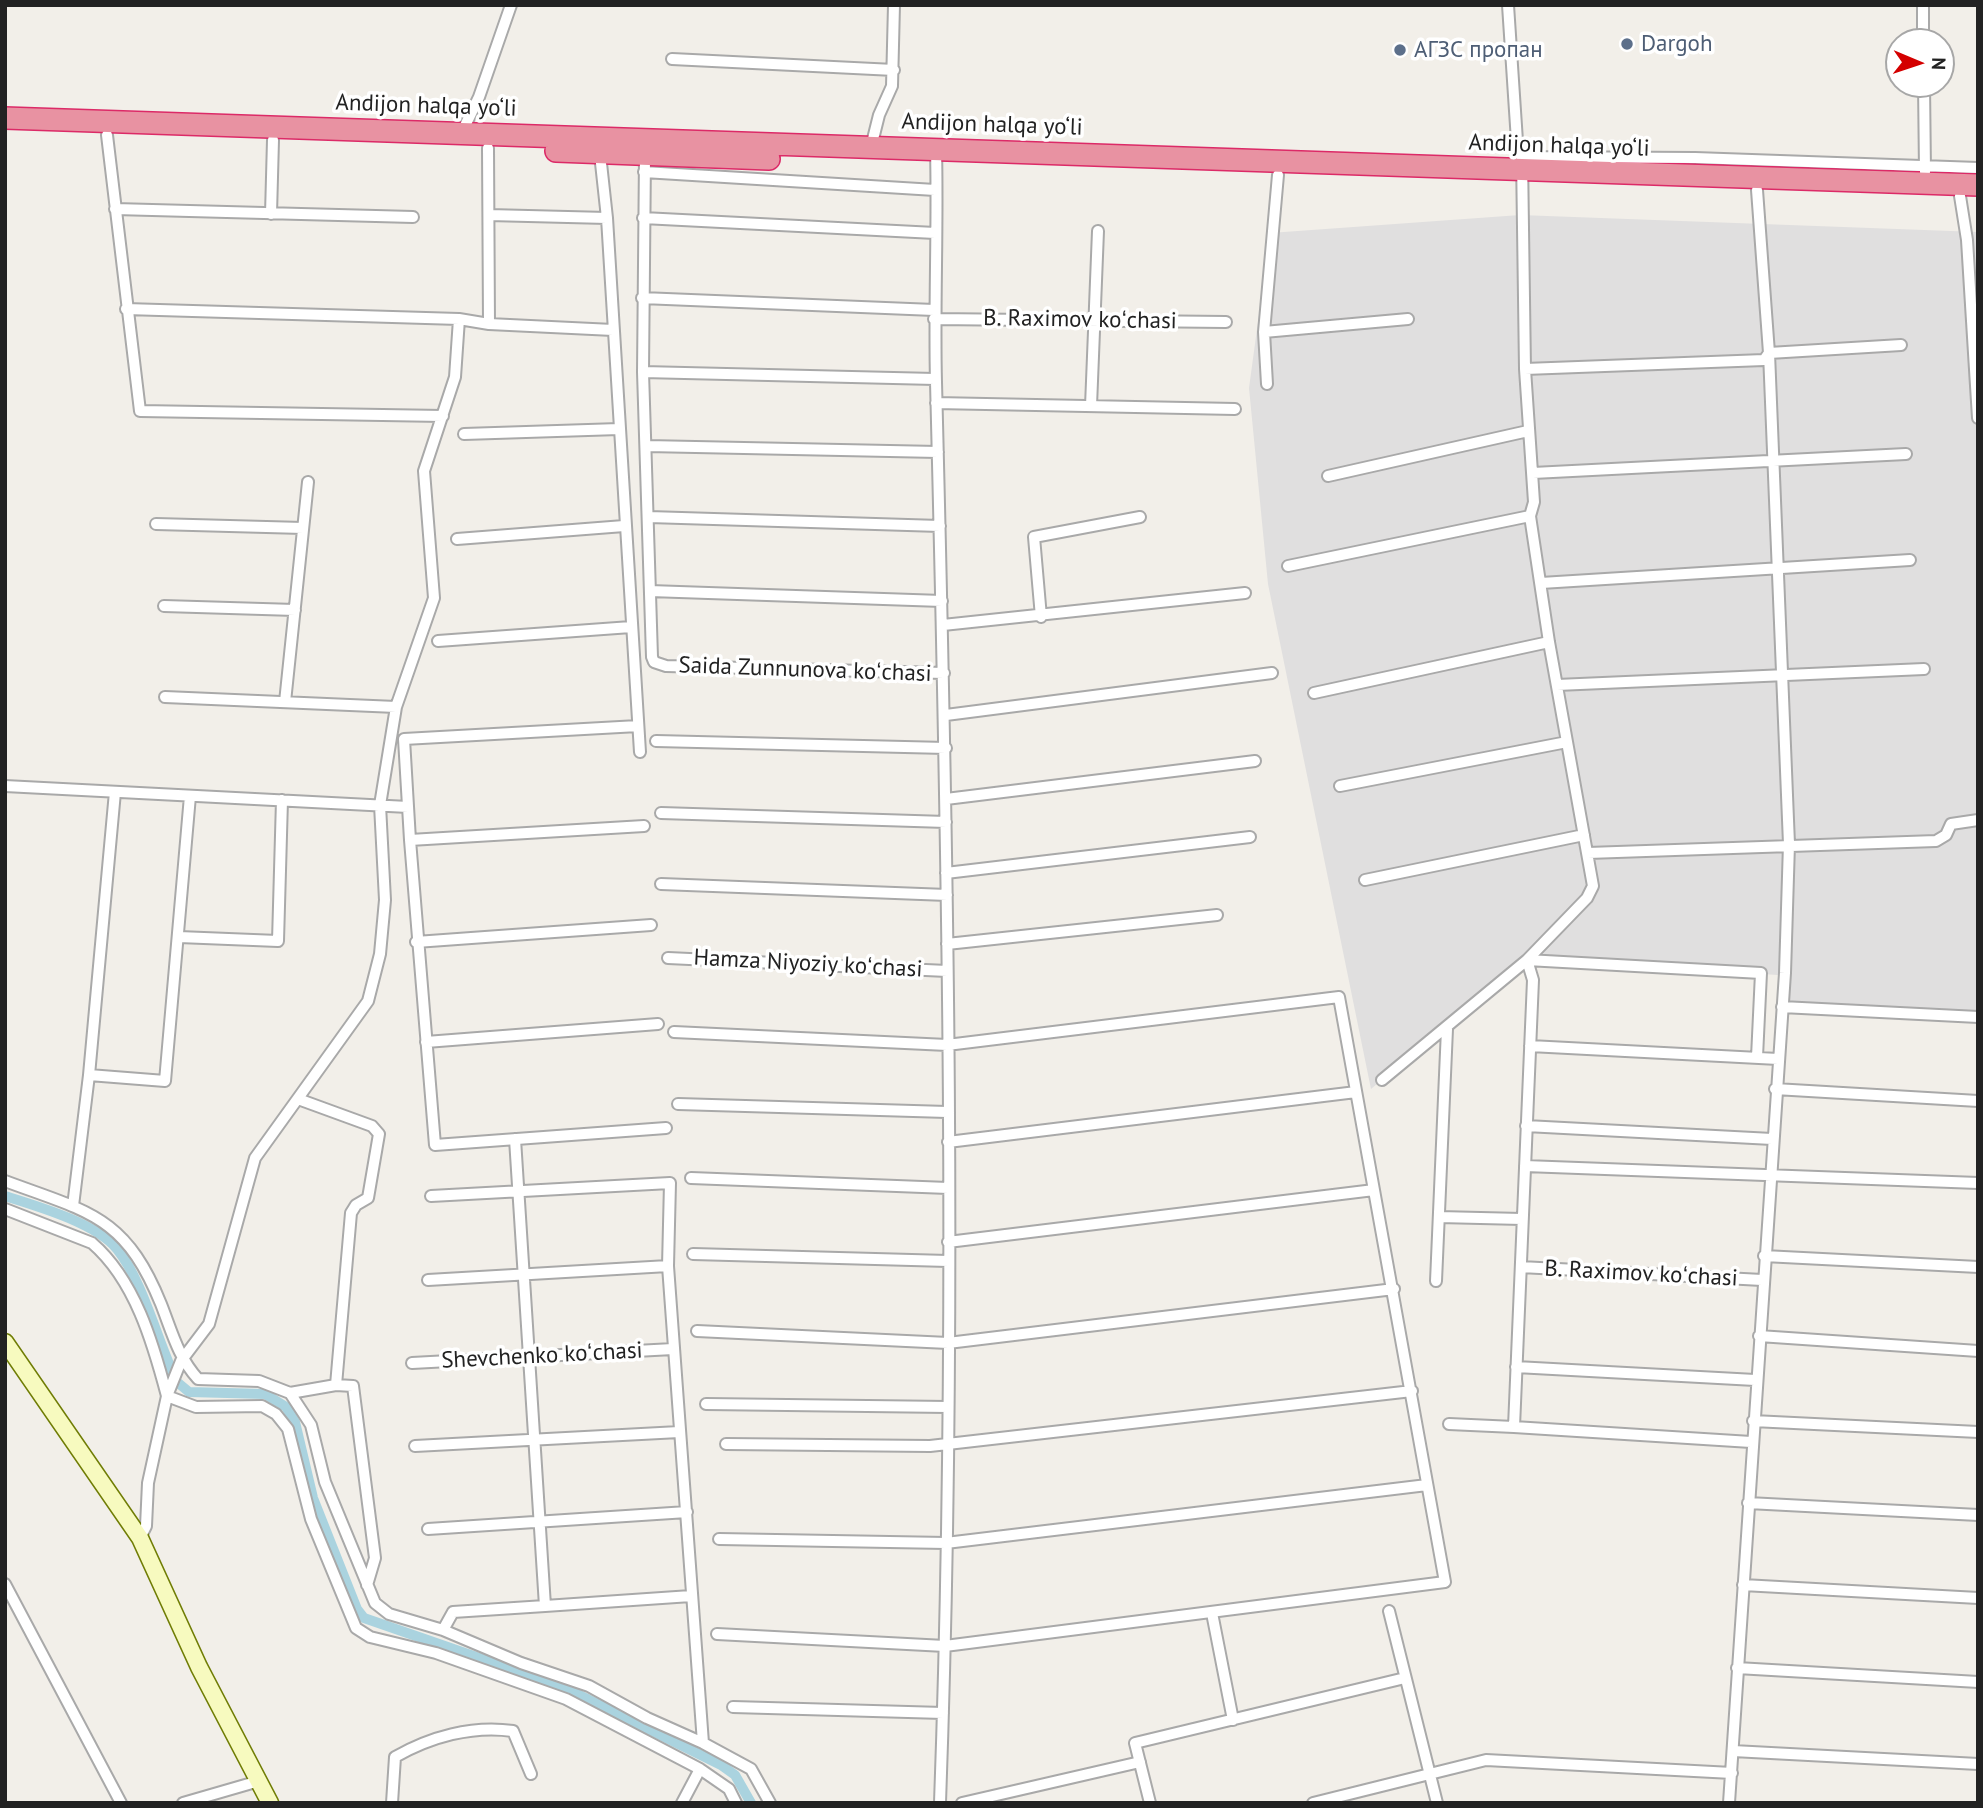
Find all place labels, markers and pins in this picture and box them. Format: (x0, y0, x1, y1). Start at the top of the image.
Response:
place label: Dargoh (1641, 30, 1713, 58)
place label: АГЗС пропан (1414, 36, 1543, 64)
marker: Dargoh (1619, 36, 1635, 52)
marker: АГЗС пропан (1392, 42, 1408, 58)

